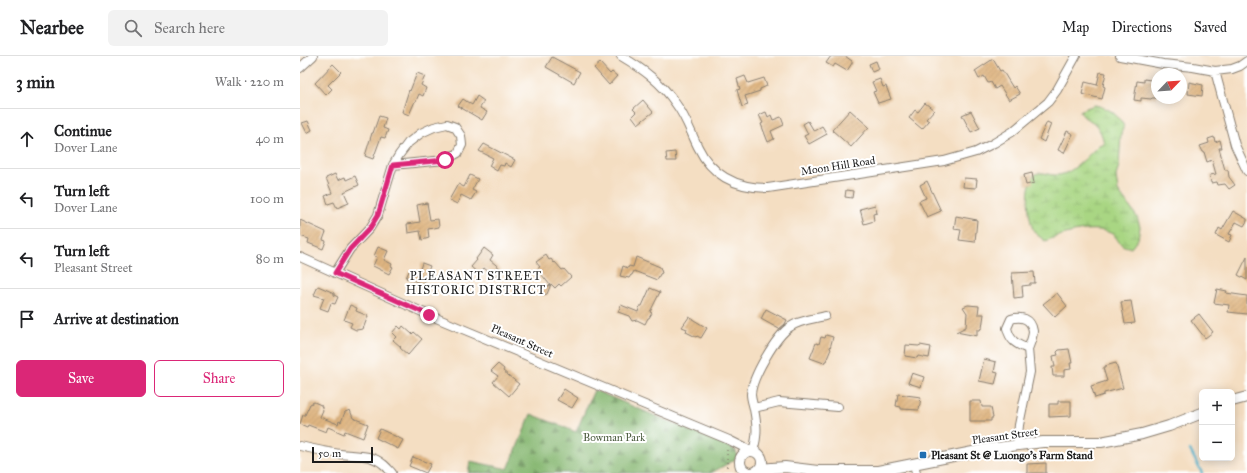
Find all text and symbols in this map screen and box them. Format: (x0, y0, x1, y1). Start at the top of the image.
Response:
search box (108, 10, 388, 46)
text: Nearbee (20, 16, 84, 39)
icon: search (122, 17, 144, 39)
text: Search here (154, 19, 225, 37)
text: Map (1062, 19, 1089, 36)
text: Directions (1111, 19, 1172, 36)
text: Saved (1194, 19, 1227, 36)
north arrow (1151, 68, 1187, 104)
text: 3 min (16, 72, 55, 93)
text: Walk · 220 m (215, 74, 284, 90)
text: Continue (54, 122, 112, 140)
icon: ahead (16, 128, 38, 150)
text: 40 m (255, 131, 284, 147)
text: Dover Lane (54, 140, 118, 156)
route start (436, 151, 454, 169)
street label: Moon Hill Road (800, 154, 877, 178)
text: Turn left (54, 182, 110, 200)
icon: left (16, 188, 38, 210)
text: 100 m (250, 191, 284, 207)
text: Dover Lane (54, 200, 118, 216)
text: Turn left (54, 242, 110, 260)
icon: left (16, 248, 38, 270)
text: 80 m (256, 251, 284, 267)
text: Pleasant Street (54, 260, 133, 276)
district label: PLEASANT STREET HISTORIC DISTRICT (406, 269, 546, 297)
route end (420, 306, 438, 324)
icon: arrive (16, 308, 38, 330)
text: Arrive at destination (54, 310, 179, 328)
street label: Pleasant Street (489, 322, 555, 361)
button: Save (16, 360, 146, 397)
button: Share (154, 360, 284, 397)
map controls (1199, 389, 1235, 461)
button: + (1199, 389, 1235, 425)
street label: Pleasant Street (971, 425, 1039, 447)
button: − (1199, 425, 1235, 461)
park label: Bowman Park (583, 431, 646, 444)
scale bar (312, 445, 373, 464)
text: 50 m (318, 447, 341, 460)
place label: Pleasant St @ Luongo's Farm Stand (931, 449, 1093, 462)
marker: Pleasant St @ Luongo's Farm Stand (918, 450, 928, 460)

